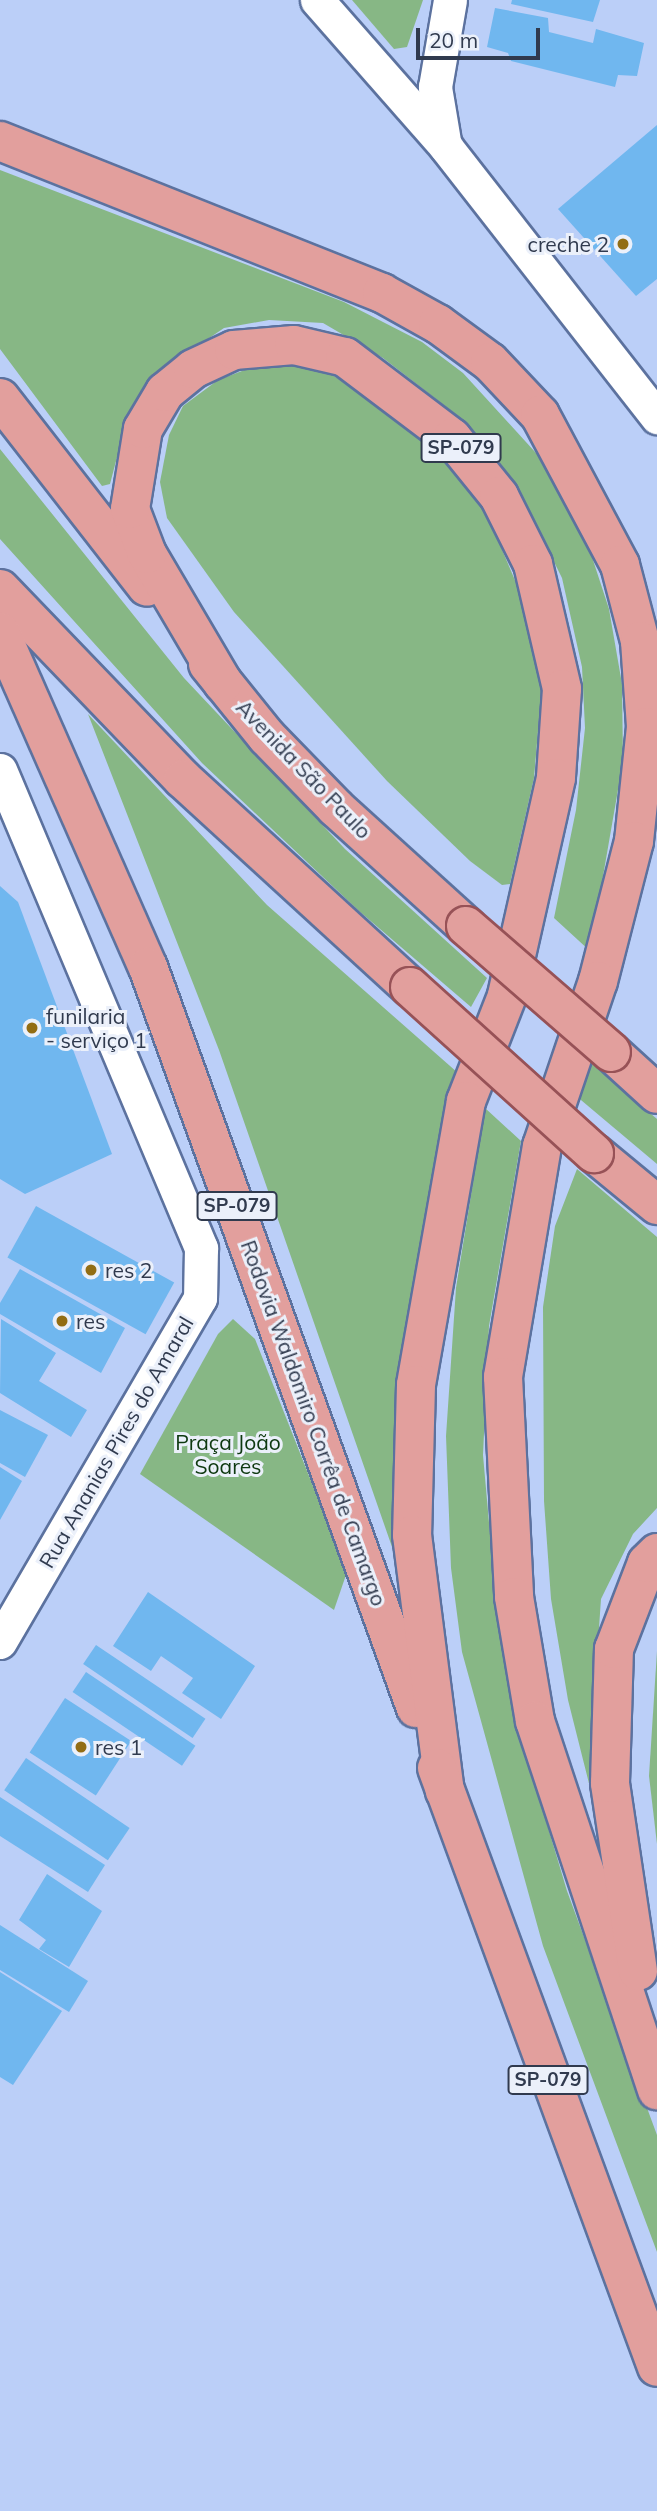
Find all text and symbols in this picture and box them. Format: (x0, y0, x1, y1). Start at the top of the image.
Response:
scale bar (419, 14, 543, 58)
text: 20 m (429, 27, 478, 53)
place label: creche 2 (527, 231, 609, 257)
marker: creche 2 (615, 236, 631, 252)
road number: SP-079 (419, 432, 503, 463)
street label: Avenida São Paulo (231, 694, 377, 844)
place label: funilaria - serviço 1 (46, 1003, 147, 1053)
marker: funilaria - serviço 1 (24, 1020, 40, 1036)
road number: SP-079 (195, 1190, 279, 1222)
street label: Rodovia Waldomiro Corrêa de Camargo (236, 1237, 392, 1609)
place label: res 2 (105, 1257, 152, 1283)
marker: res 2 (83, 1262, 99, 1278)
place label: res (76, 1308, 105, 1334)
street label: Rua Ananias Pires do Amaral (34, 1312, 198, 1572)
marker: res (54, 1313, 70, 1329)
park label: Praça João Soares (175, 1429, 281, 1479)
place label: res 1 (95, 1734, 142, 1760)
marker: res 1 (73, 1739, 89, 1755)
road number: SP-079 (506, 2064, 590, 2096)

